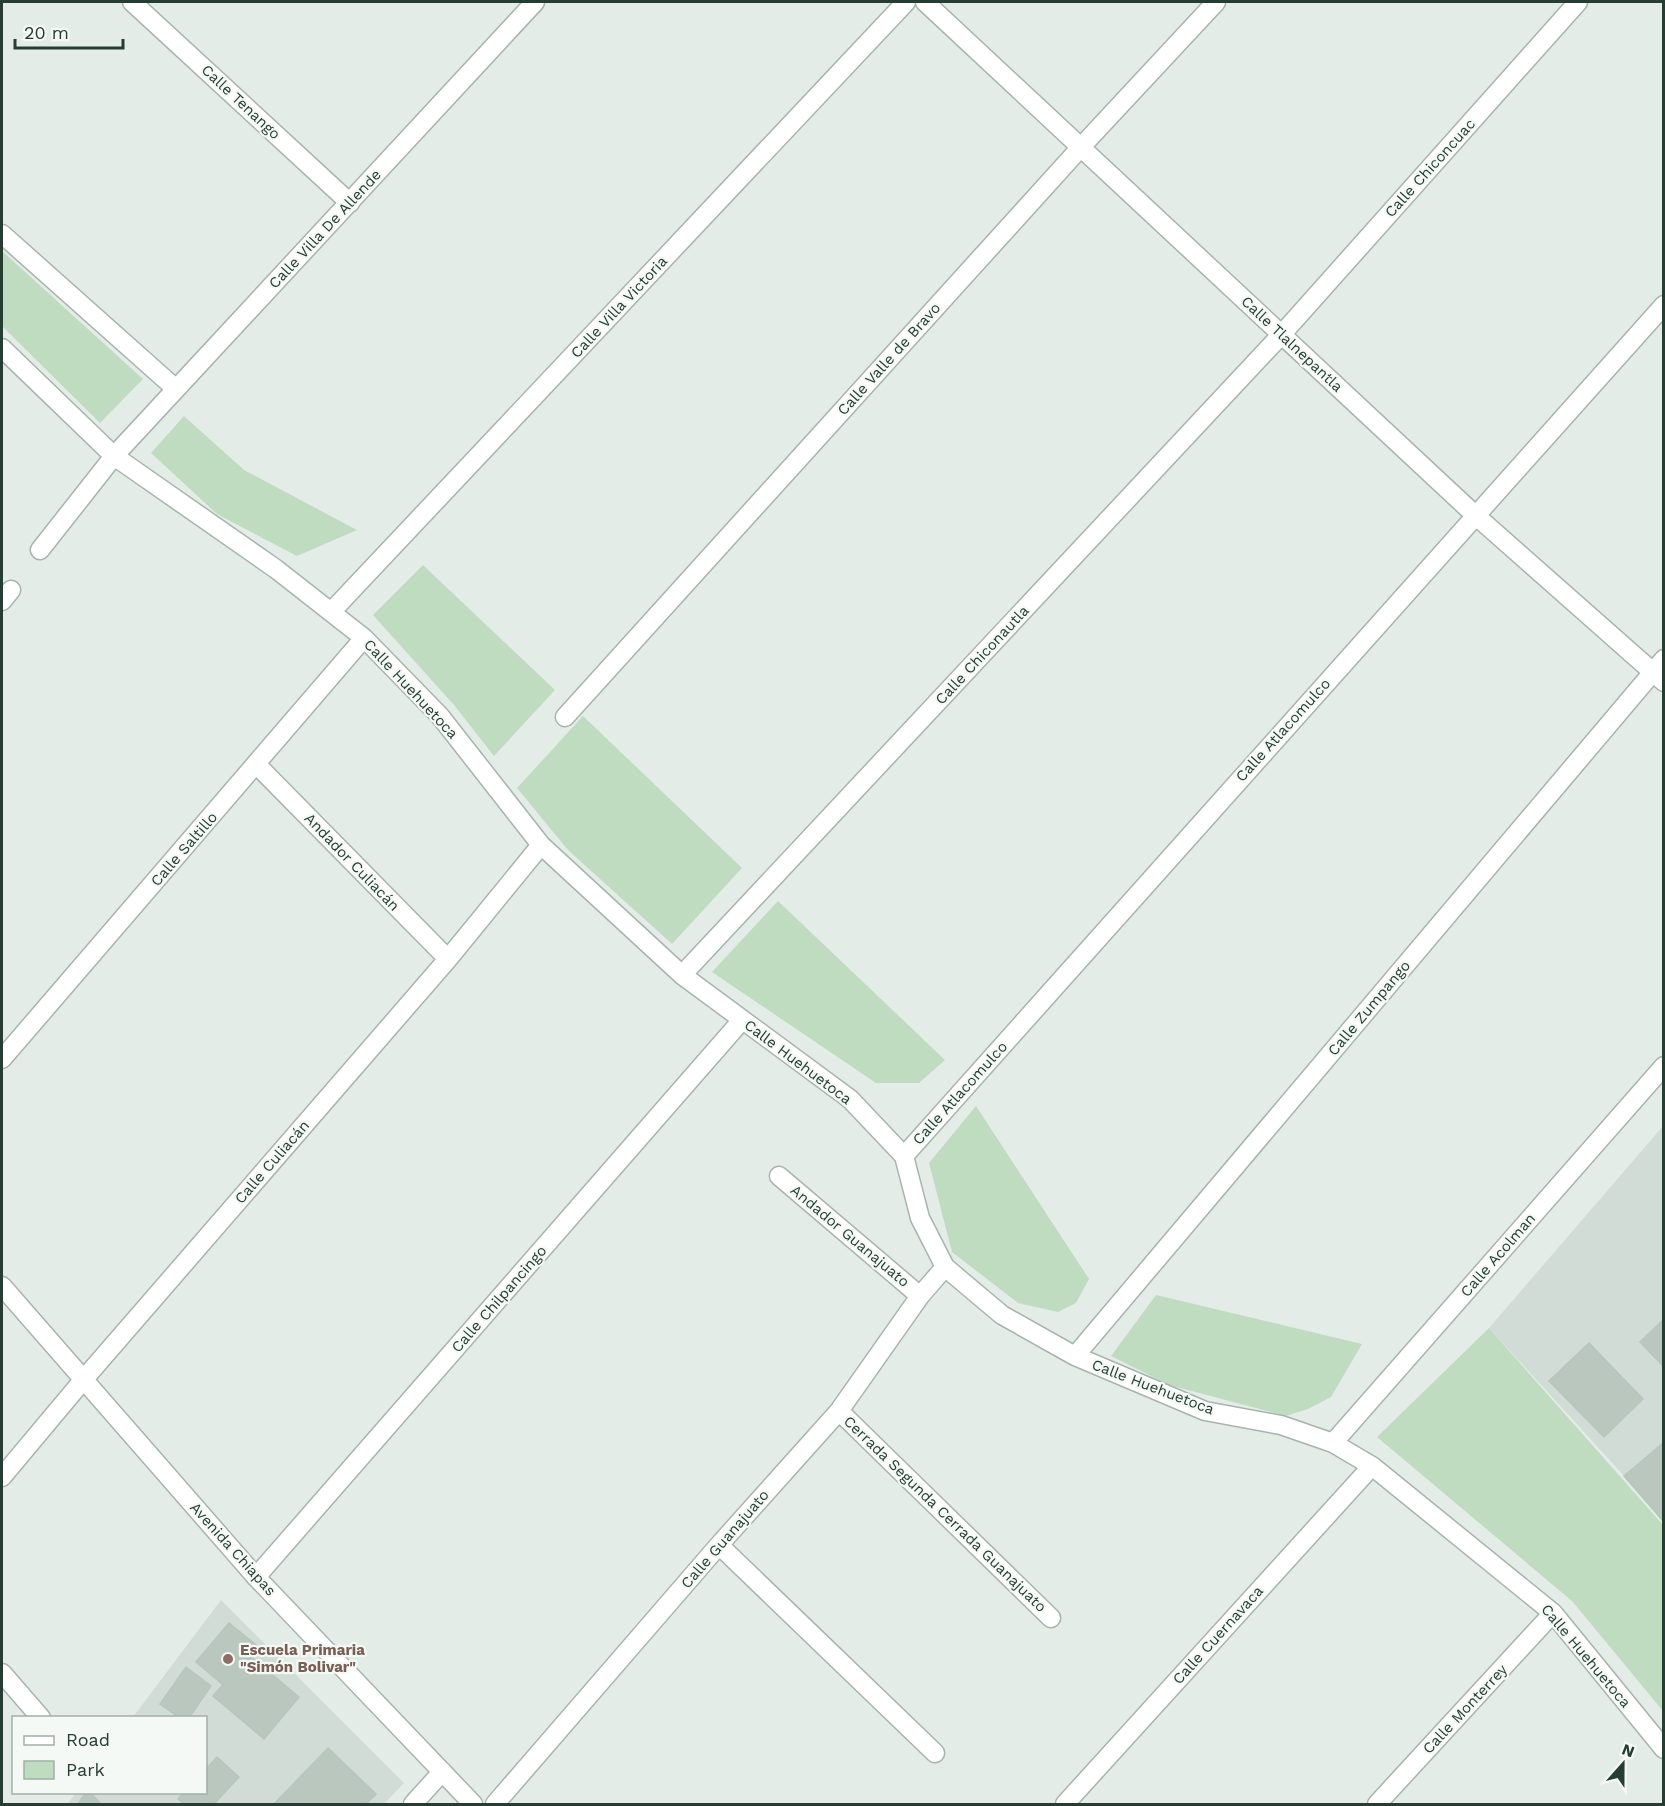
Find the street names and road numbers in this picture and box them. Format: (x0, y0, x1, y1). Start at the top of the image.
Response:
street label: Calle Tenango (198, 61, 284, 143)
street label: Calle Chiconcuac (1381, 115, 1479, 221)
street label: Calle Villa De Allende (265, 166, 385, 292)
street label: Calle Villa Victoria (567, 252, 671, 362)
street label: Calle Tlalnepantla (1238, 292, 1347, 396)
street label: Calle Valle de Bravo (834, 299, 944, 419)
street label: Calle Chiconautla (931, 601, 1033, 708)
street label: Calle Huehuetoca (360, 635, 462, 743)
street label: Calle Atlacomulco (1232, 675, 1334, 785)
street label: Calle Saltillo (147, 808, 221, 890)
street label: Andador Culiacán (301, 809, 403, 915)
street label: Calle Zumpango (1324, 957, 1414, 1059)
street label: Calle Huehuetoca (741, 1016, 856, 1109)
street label: Calle Atlacomulco (909, 1038, 1011, 1148)
street label: Calle Culiacán (231, 1117, 313, 1207)
street label: Andador Guanajuato (787, 1181, 913, 1291)
street label: Calle Acolman (1457, 1209, 1539, 1301)
street label: Calle Chilpancingo (448, 1242, 550, 1356)
street label: Calle Huehuetoca (1089, 1355, 1217, 1419)
street label: Cerrada Segunda Cerrada Guanajuato (840, 1412, 1050, 1616)
street label: Calle Guanajuato (677, 1486, 773, 1592)
street label: Avenida Chiapas (186, 1499, 280, 1600)
street label: Calle Cuernavaca (1169, 1582, 1267, 1688)
street label: Calle Huehuetoca (1537, 1601, 1635, 1712)
street label: Calle Monterrey (1419, 1660, 1511, 1757)

